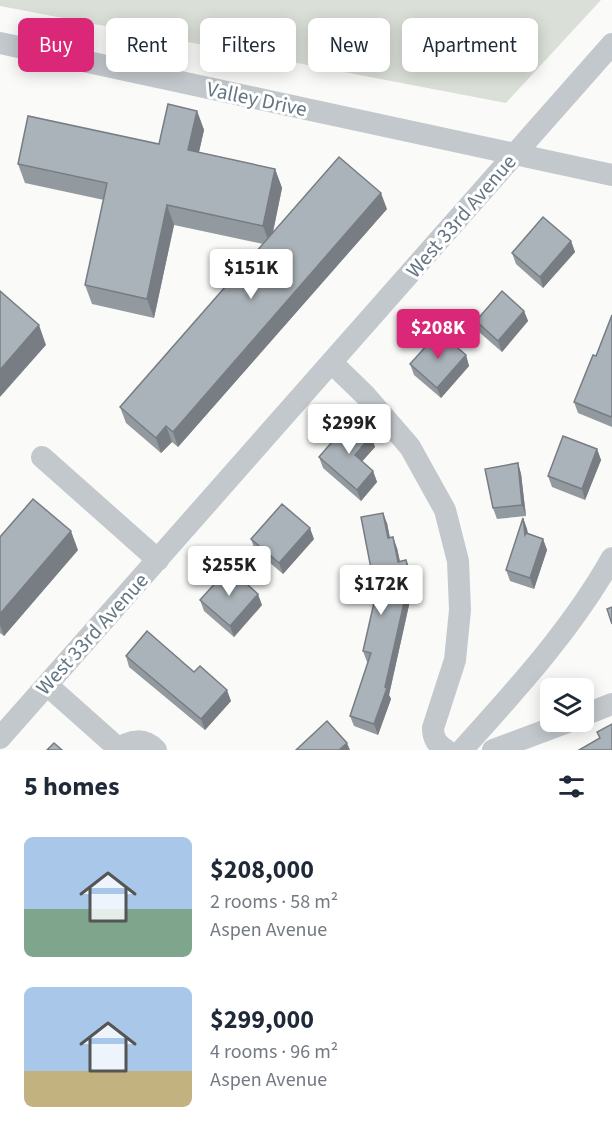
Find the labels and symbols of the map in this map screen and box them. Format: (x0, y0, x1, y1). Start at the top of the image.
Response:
street label: Valley Drive (204, 74, 310, 124)
street label: West 33rd Avenue (399, 148, 523, 284)
pin: $151K (209, 249, 293, 300)
pin: $208K (396, 309, 480, 360)
pin: $299K (307, 404, 391, 455)
pin: $255K (187, 546, 271, 597)
pin: $172K (339, 565, 423, 616)
street label: West 33rd Avenue (29, 566, 155, 702)

